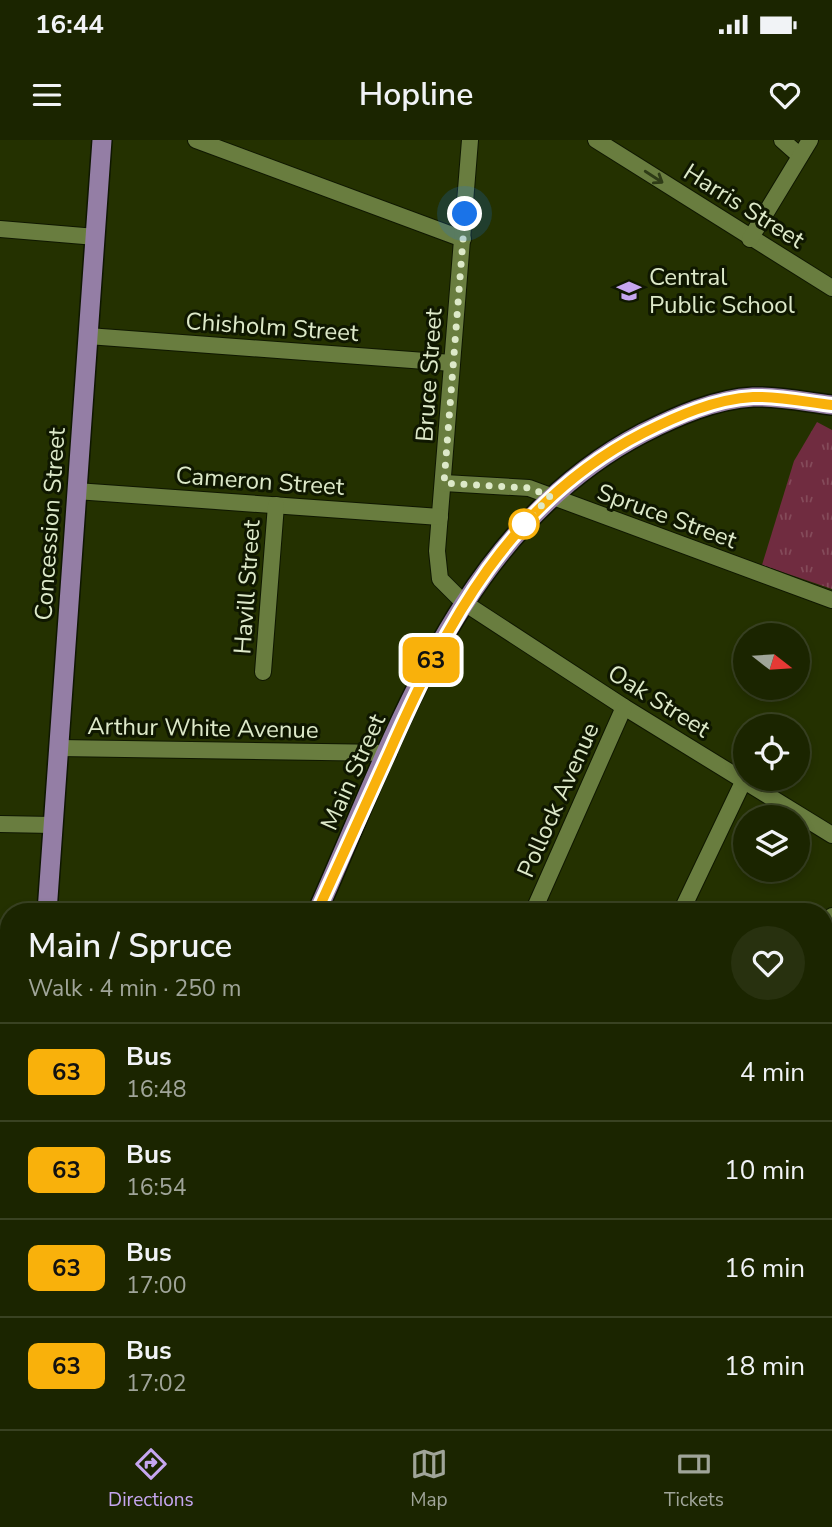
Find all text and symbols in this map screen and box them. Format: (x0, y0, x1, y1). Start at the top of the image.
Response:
text: 16:44 (35, 7, 104, 42)
text: Hopline (359, 73, 473, 116)
icon: menu (28, 76, 66, 114)
icon: heart (766, 76, 804, 114)
street label: Harris Street (677, 156, 811, 256)
one-way arrow (644, 169, 663, 184)
your location (447, 196, 482, 231)
place label: Central Public School (649, 261, 795, 321)
school or university icon: Central Public School (615, 277, 643, 305)
street label: Chisholm Street (185, 305, 360, 349)
street label: Bruce Street (408, 307, 450, 443)
street label: Concession Street (27, 426, 73, 621)
street label: Cameron Street (175, 459, 346, 503)
street label: Spruce Street (593, 476, 742, 556)
unlabelled marker (509, 509, 539, 539)
street label: Havill Street (226, 518, 268, 655)
north arrow (733, 623, 810, 700)
map controls (733, 623, 810, 882)
line badge: 63 (400, 637, 462, 683)
text: 63 (417, 644, 445, 676)
street label: Oak Street (602, 657, 717, 745)
street label: Main Street (313, 708, 393, 835)
street label: Arthur White Avenue (87, 710, 319, 746)
button: locate (733, 714, 810, 791)
street label: Pollock Avenue (510, 717, 606, 883)
button: layers (733, 805, 810, 882)
text: Main / Spruce (28, 924, 232, 969)
button: heart (731, 926, 805, 1000)
text: Walk · 4 min · 250 m (28, 973, 241, 1004)
text: Bus (126, 1039, 172, 1074)
text: 4 min (740, 1055, 805, 1090)
text: 63 (52, 1056, 81, 1088)
text: 16:48 (126, 1074, 186, 1105)
text: Bus (126, 1137, 172, 1172)
text: 10 min (724, 1153, 805, 1188)
text: 63 (52, 1154, 81, 1186)
text: 16:54 (126, 1172, 186, 1203)
text: Bus (126, 1235, 172, 1270)
text: 16 min (724, 1251, 805, 1286)
text: 63 (52, 1252, 81, 1284)
text: 17:00 (126, 1270, 186, 1301)
text: Bus (126, 1333, 172, 1368)
text: 18 min (724, 1349, 805, 1384)
text: 63 (52, 1350, 81, 1382)
text: 17:02 (126, 1368, 186, 1399)
tab: Directions (108, 1445, 194, 1513)
tab: Map (410, 1445, 448, 1513)
tab: Tickets (664, 1445, 724, 1513)

